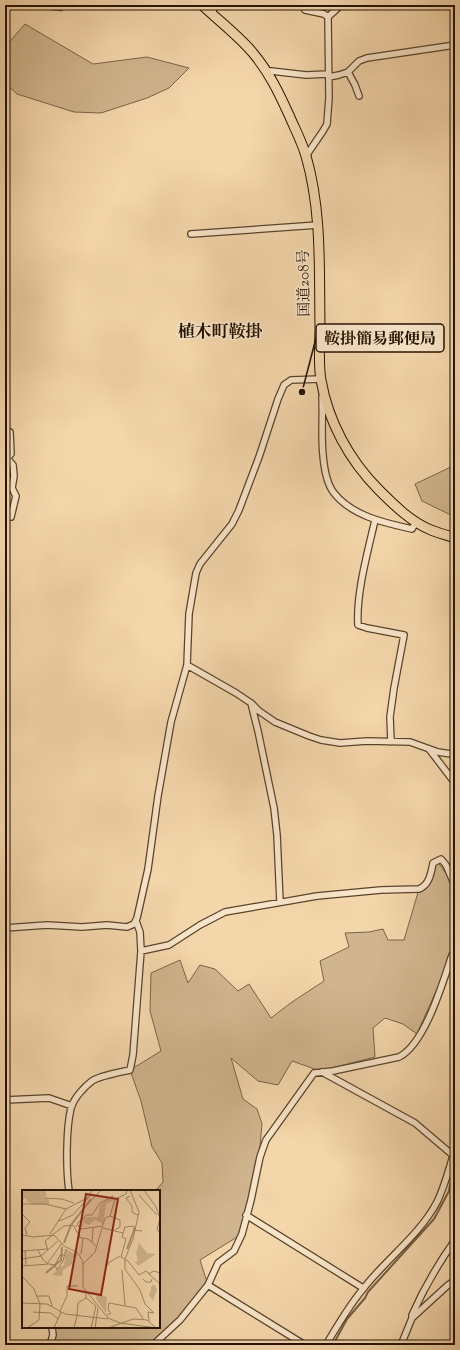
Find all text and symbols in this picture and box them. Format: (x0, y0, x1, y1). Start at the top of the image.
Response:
street label: 国道208号 (294, 249, 316, 317)
district label: 植木町鞍掛 (178, 321, 263, 345)
callout: 鞍掛簡易郵便局 (316, 324, 444, 352)
text: 鞍掛簡易郵便局 (324, 329, 436, 352)
inset map (22, 1190, 160, 1328)

